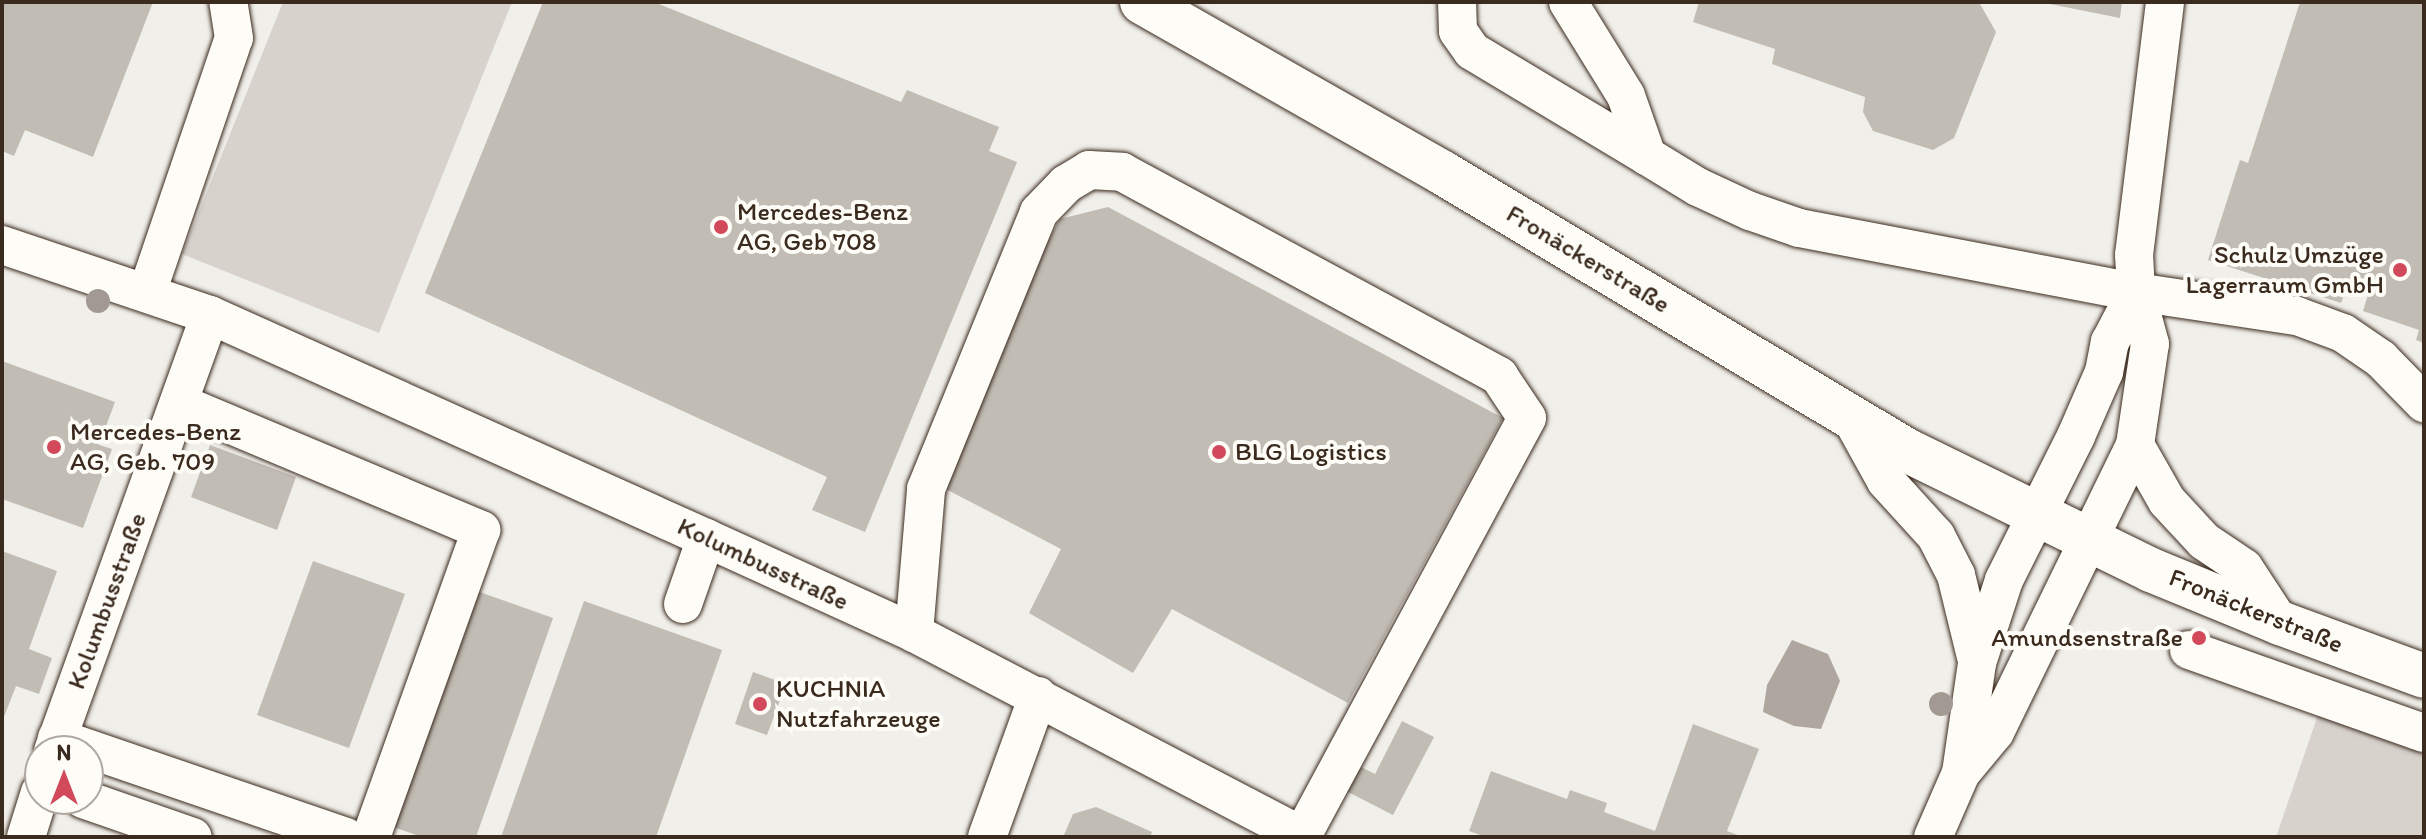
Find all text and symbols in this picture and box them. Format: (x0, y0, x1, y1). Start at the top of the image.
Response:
place label: Mercedes-Benz AG, Geb 708 (737, 196, 908, 258)
street label: Fronäckerstraße (1501, 198, 1675, 320)
marker: Mercedes-Benz AG, Geb 708 (712, 218, 730, 236)
place label: Schulz Umzüge Lagerraum GmbH (2185, 239, 2384, 300)
marker: Schulz Umzüge Lagerraum GmbH (2391, 261, 2409, 279)
place label: Mercedes-Benz AG, Geb. 709 (70, 416, 241, 478)
place label: BLG Logistics (1235, 436, 1387, 468)
marker: Mercedes-Benz AG, Geb. 709 (45, 438, 63, 456)
marker: BLG Logistics (1210, 443, 1228, 461)
street label: Kolumbusstraße (61, 509, 153, 693)
street label: Kolumbusstraße (672, 511, 854, 617)
street label: Fronäckerstraße (2164, 562, 2348, 660)
place label: Amundsenstraße (1991, 622, 2183, 654)
marker: Amundsenstraße (2190, 629, 2208, 647)
place label: KUCHNIA Nutzfahrzeuge (776, 673, 941, 734)
marker: KUCHNIA Nutzfahrzeuge (751, 695, 769, 713)
north arrow (24, 735, 104, 815)
text: N (57, 739, 71, 766)

